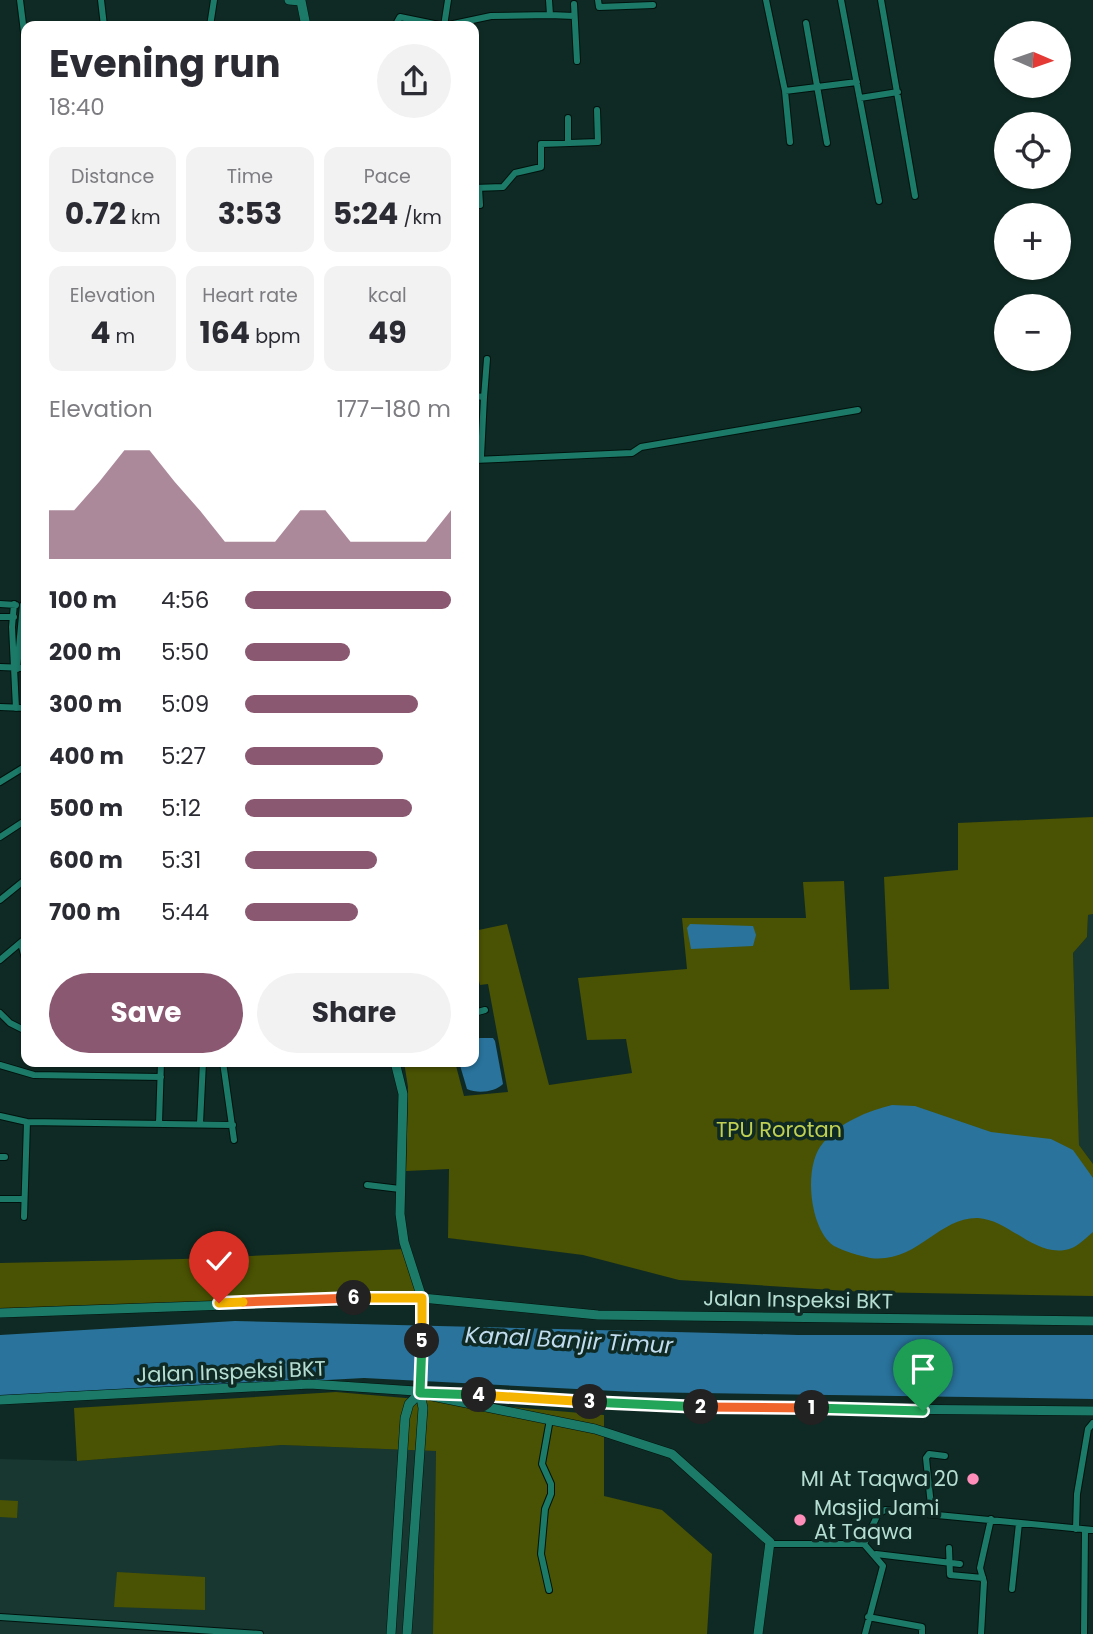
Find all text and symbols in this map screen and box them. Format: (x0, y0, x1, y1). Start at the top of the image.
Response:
north arrow (994, 21, 1071, 98)
map controls (994, 21, 1071, 371)
text: Evening run (49, 37, 281, 90)
button: share (377, 44, 451, 118)
text: 18:40 (49, 91, 105, 123)
button: locate (994, 112, 1071, 189)
text: Distance (71, 163, 154, 190)
text: Time (227, 163, 273, 190)
text: Pace (364, 163, 411, 190)
text: 0.72 (65, 192, 126, 235)
text: 3:53 (218, 192, 282, 235)
text: 5:24 (333, 192, 398, 235)
button: + (994, 203, 1071, 280)
text: km (126, 204, 160, 231)
text: /km (398, 204, 442, 231)
text: Elevation (70, 282, 155, 309)
text: Heart rate (202, 282, 298, 309)
text: kcal (368, 282, 407, 309)
button: − (994, 294, 1071, 371)
text: 4 (90, 311, 110, 354)
text: 164 (199, 311, 250, 354)
text: 49 (368, 311, 407, 354)
text: m (110, 323, 135, 350)
text: bpm (250, 323, 301, 350)
text: Elevation (49, 393, 153, 425)
text: 177–180 m (337, 393, 451, 425)
text: 100 m (49, 584, 117, 616)
text: 4:56 (161, 584, 209, 616)
text: 200 m (49, 636, 121, 668)
text: 5:50 (161, 636, 209, 668)
text: 300 m (49, 688, 122, 720)
text: 5:09 (161, 688, 209, 720)
text: 400 m (49, 740, 124, 772)
text: 5:27 (161, 740, 206, 772)
text: 500 m (49, 792, 123, 824)
text: 5:12 (161, 792, 201, 824)
text: 600 m (49, 844, 123, 876)
text: 5:31 (161, 844, 201, 876)
text: 700 m (49, 896, 121, 928)
text: 5:44 (161, 896, 209, 928)
button: Save (49, 973, 243, 1053)
button: Share (257, 973, 451, 1053)
park label: TPU Rorotan (716, 1115, 842, 1144)
pin (189, 1231, 249, 1303)
icon: check (200, 1242, 238, 1280)
pin: 6 (336, 1280, 372, 1316)
street label: Jalan Inspeksi BKT (703, 1283, 893, 1316)
text: 6 (347, 1284, 360, 1311)
water label: Kanal Banjir Timur (464, 1319, 675, 1362)
pin: 5 (404, 1324, 440, 1358)
text: 5 (415, 1327, 428, 1354)
pin (893, 1339, 953, 1411)
icon: arrive (904, 1350, 942, 1388)
street label: Jalan Inspeksi BKT (136, 1354, 326, 1389)
pin: 4 (462, 1378, 496, 1412)
text: 4 (472, 1381, 485, 1408)
pin: 3 (572, 1384, 608, 1420)
text: 3 (584, 1388, 595, 1415)
pin: 2 (684, 1390, 718, 1424)
pin: 1 (794, 1390, 830, 1426)
text: 2 (695, 1393, 706, 1420)
text: 1 (808, 1394, 815, 1421)
place label: MI At Taqwa 20 (801, 1464, 959, 1493)
marker: MI At Taqwa 20 (965, 1471, 981, 1487)
place label: Masjid Jami At Taqwa (814, 1493, 940, 1546)
marker: Masjid Jami At Taqwa (792, 1512, 808, 1528)

